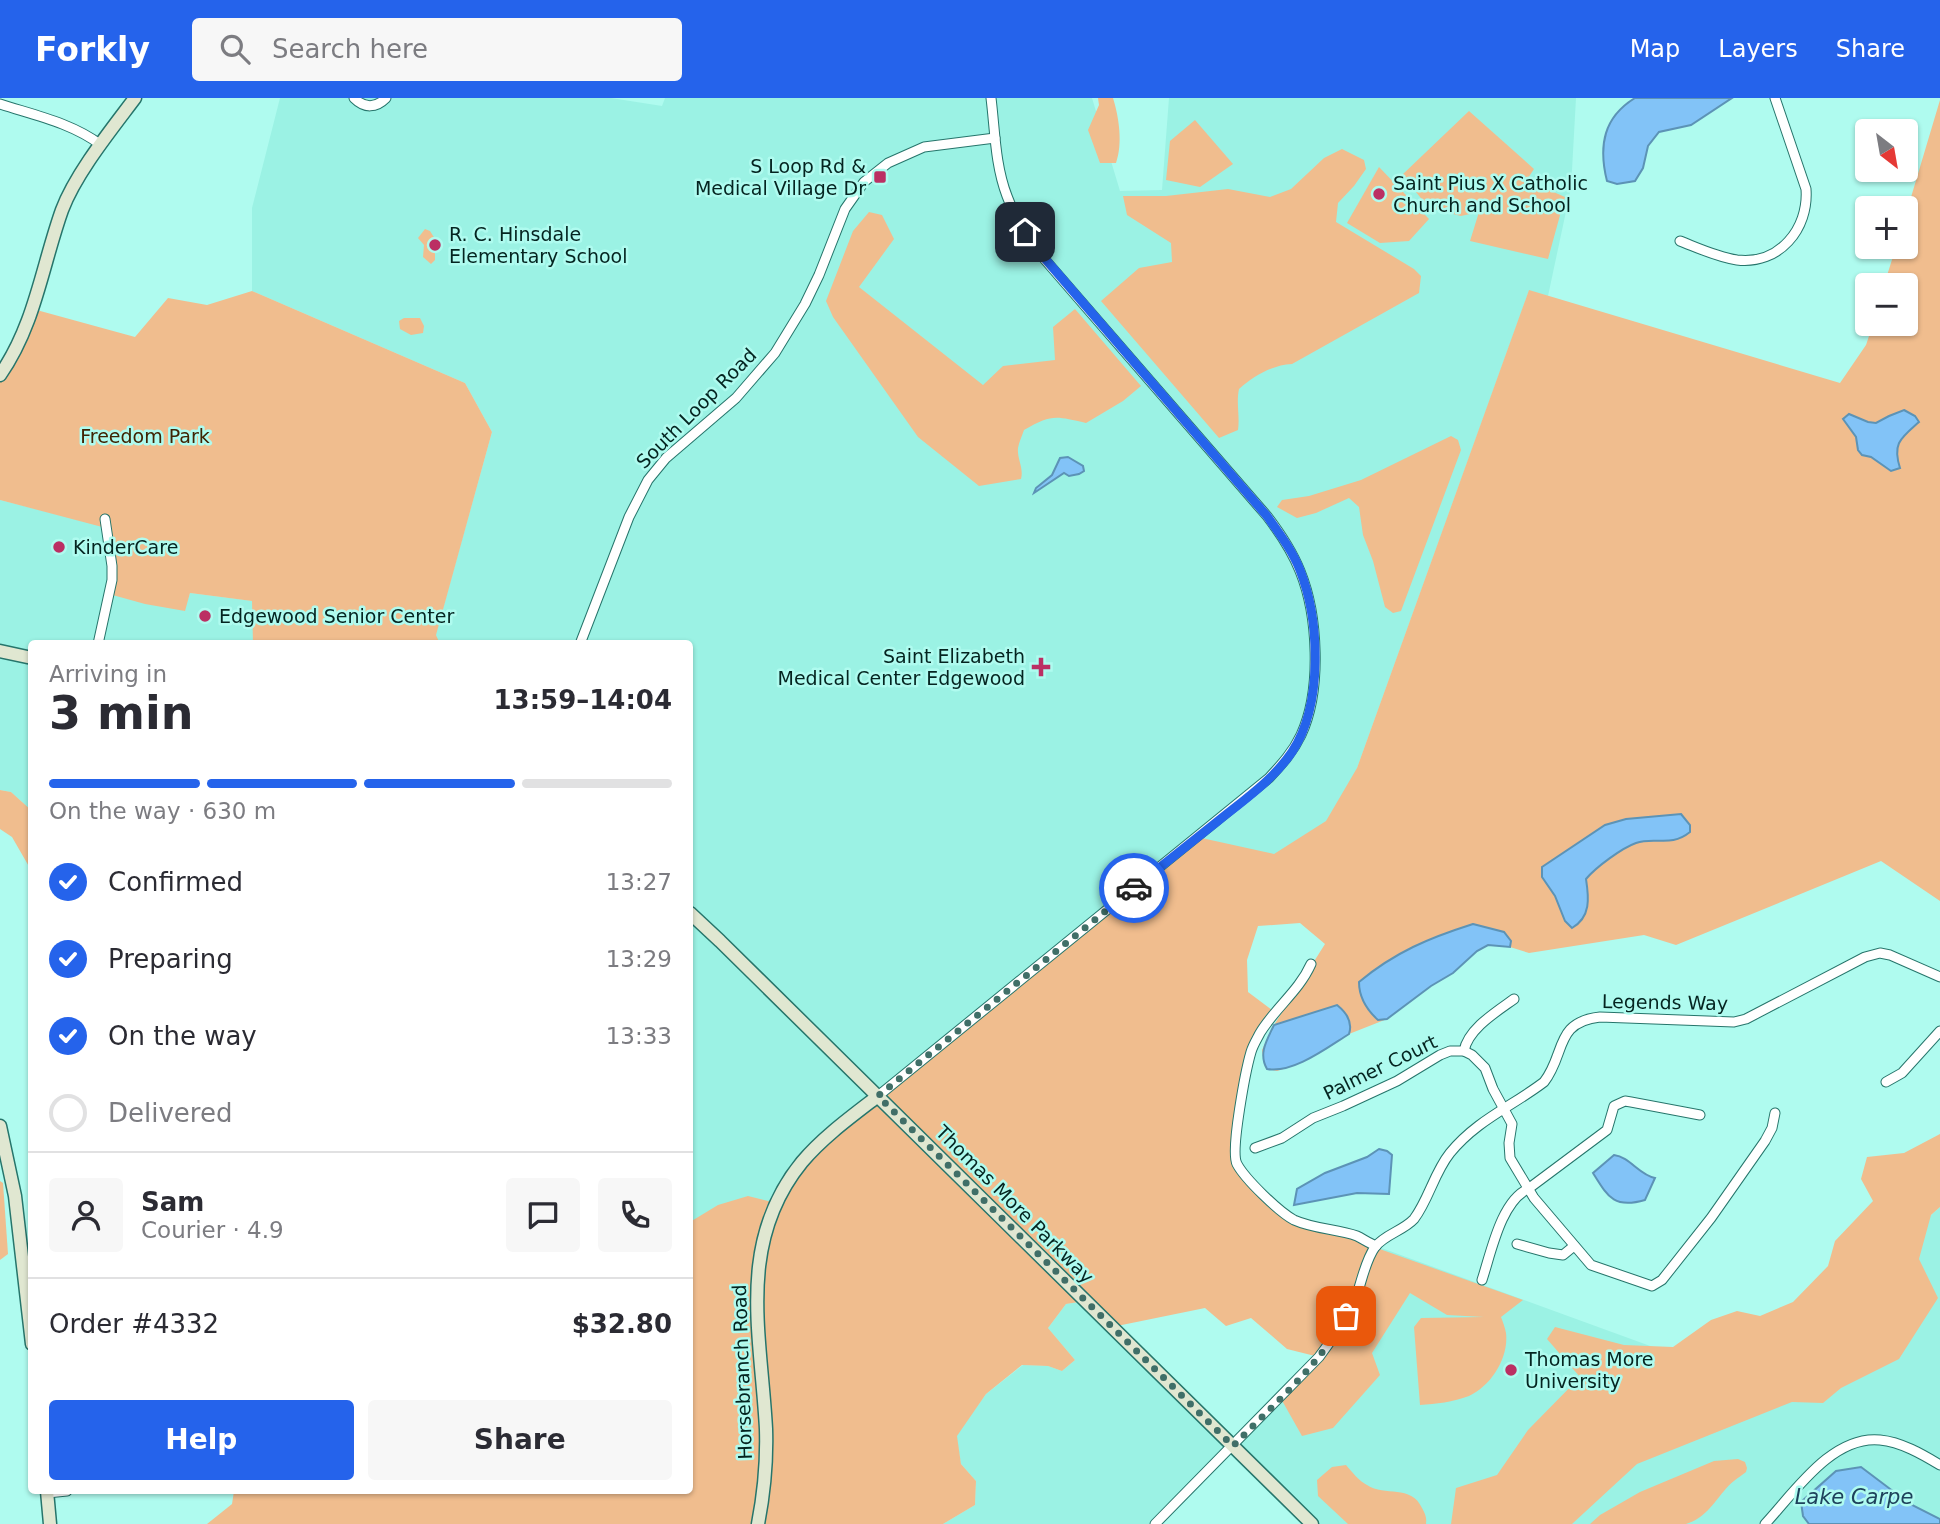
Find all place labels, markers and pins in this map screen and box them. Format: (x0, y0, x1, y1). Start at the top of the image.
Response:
place label: S Loop Rd & Medical Village Dr (695, 155, 866, 199)
marker: S Loop Rd & Medical Village Dr (872, 169, 888, 185)
place label: Saint Pius X Catholic Church and School (1393, 172, 1588, 216)
marker: Saint Pius X Catholic Church and School (1371, 186, 1387, 202)
pin (995, 202, 1055, 262)
place label: R. C. Hinsdale Elementary School (449, 223, 627, 267)
marker: R. C. Hinsdale Elementary School (427, 237, 443, 253)
place label: KinderCare (73, 536, 178, 558)
marker: KinderCare (51, 539, 67, 555)
place label: Edgewood Senior Center (219, 605, 454, 627)
marker: Edgewood Senior Center (197, 608, 213, 624)
place label: Saint Elizabeth Medical Center Edgewood (778, 645, 1025, 689)
marker: Saint Elizabeth Medical Center Edgewood (1031, 657, 1051, 677)
pin (1316, 1286, 1376, 1346)
place label: Thomas More University (1524, 1348, 1653, 1392)
marker: Thomas More University (1503, 1362, 1519, 1378)

